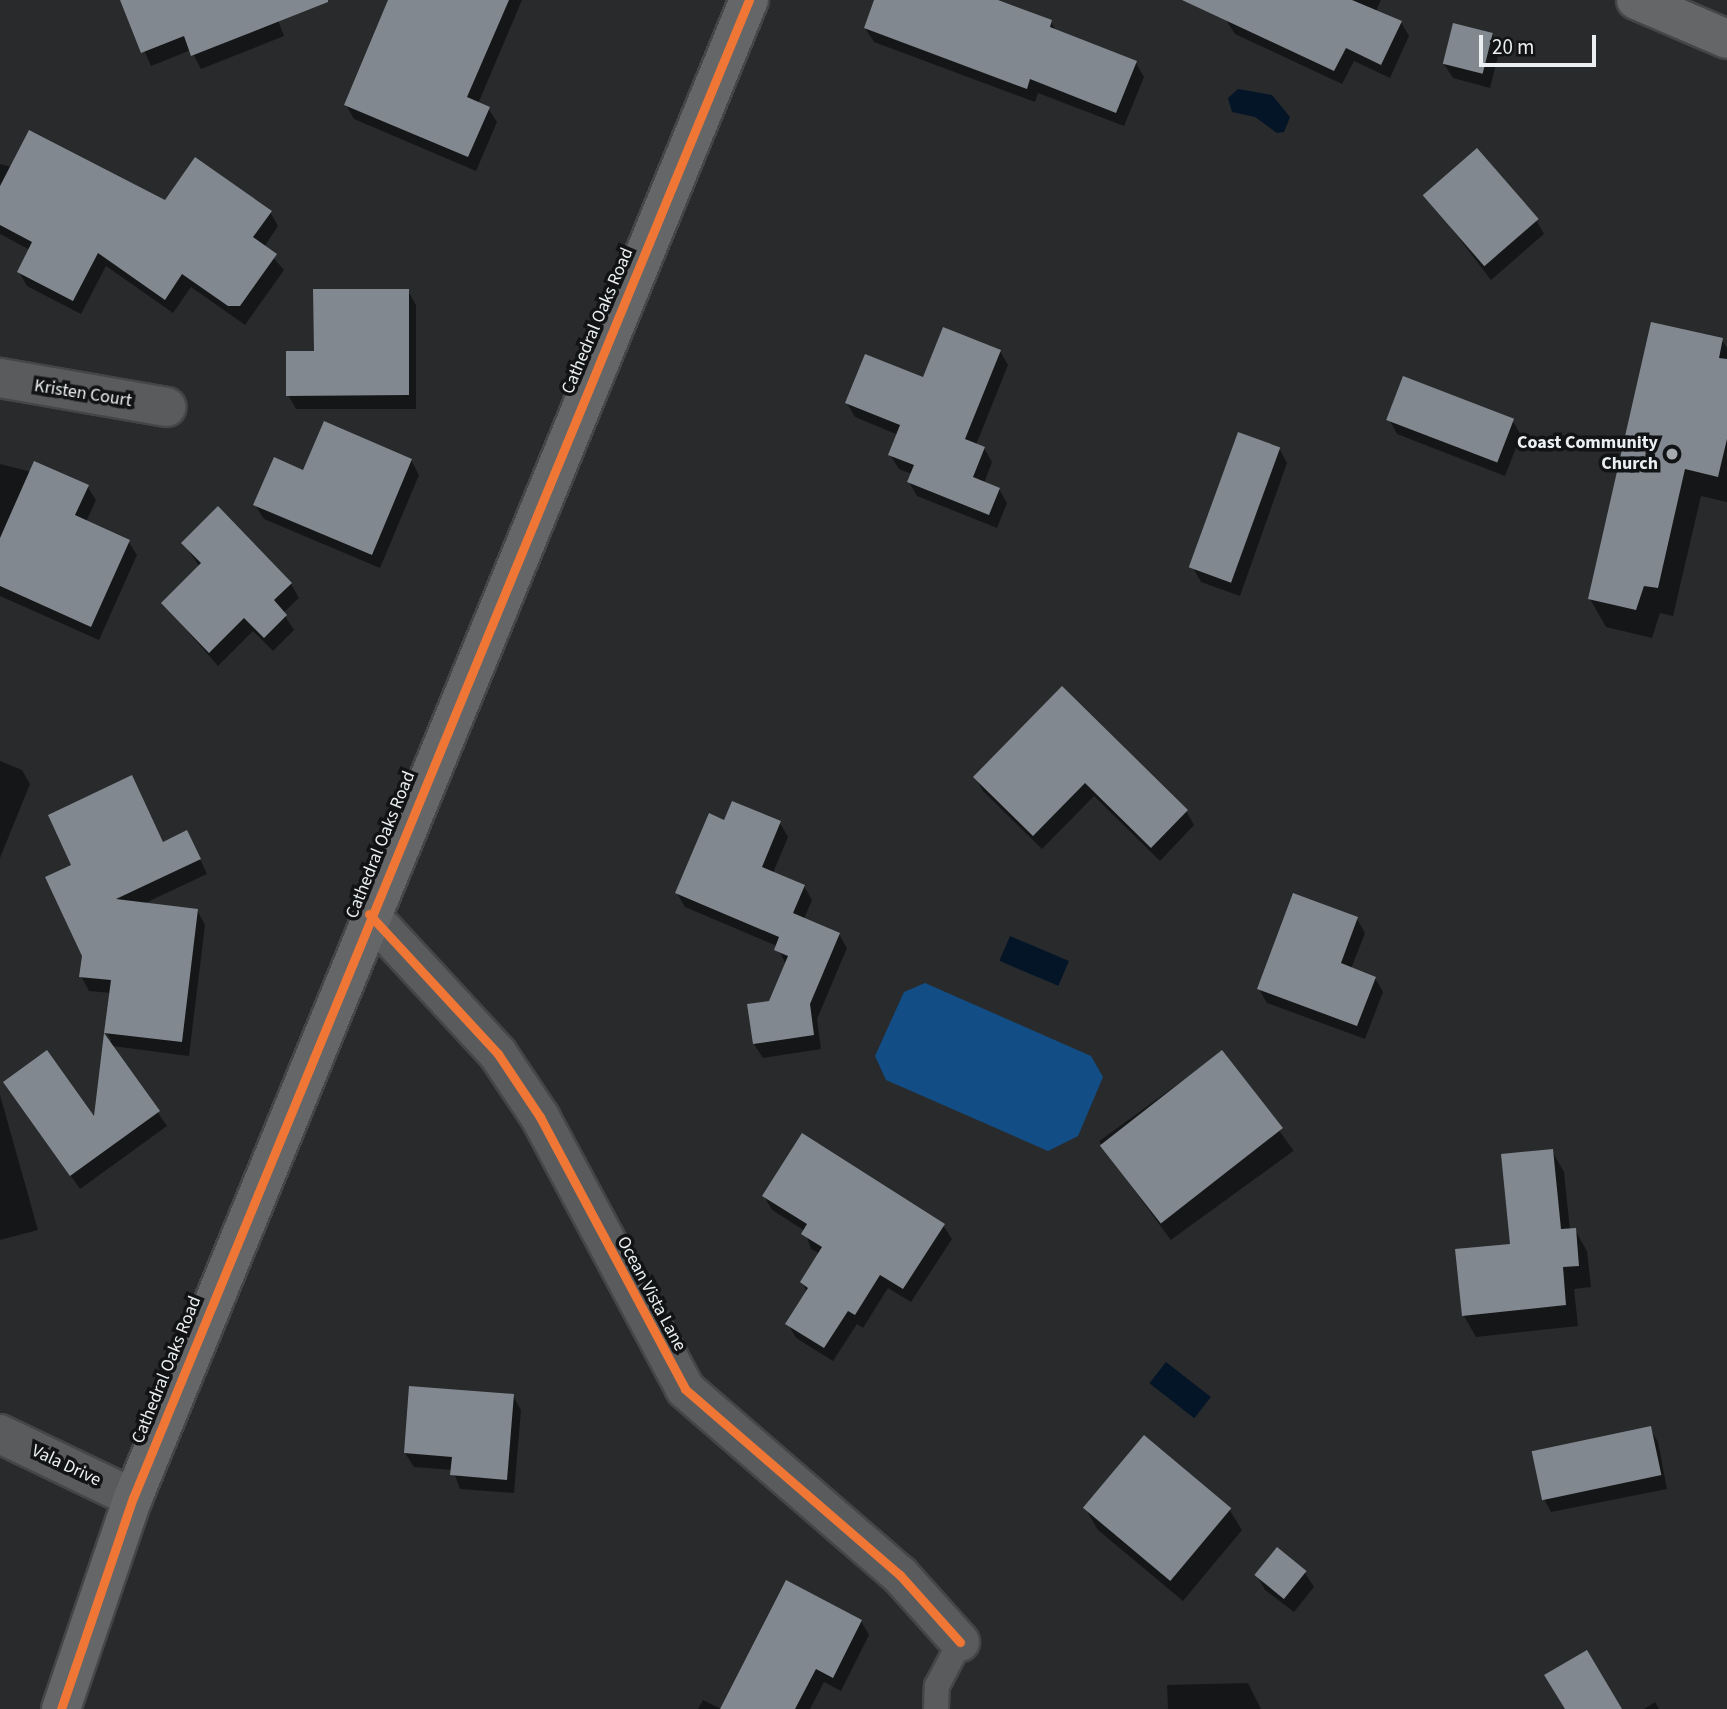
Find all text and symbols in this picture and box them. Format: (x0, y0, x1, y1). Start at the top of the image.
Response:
scale bar (1482, 21, 1599, 65)
text: 20 m (1492, 32, 1534, 62)
street label: Cathedral Oaks Road (557, 245, 639, 397)
street label: Kristen Court (33, 376, 133, 412)
place label: Coast Community Church (1517, 433, 1658, 476)
marker: Coast Community Church (1664, 446, 1680, 462)
street label: Cathedral Oaks Road (342, 768, 420, 922)
street label: Ocean Vista Lane (612, 1233, 690, 1355)
street label: Cathedral Oaks Road (128, 1293, 206, 1447)
street label: Vala Drive (28, 1441, 104, 1491)

